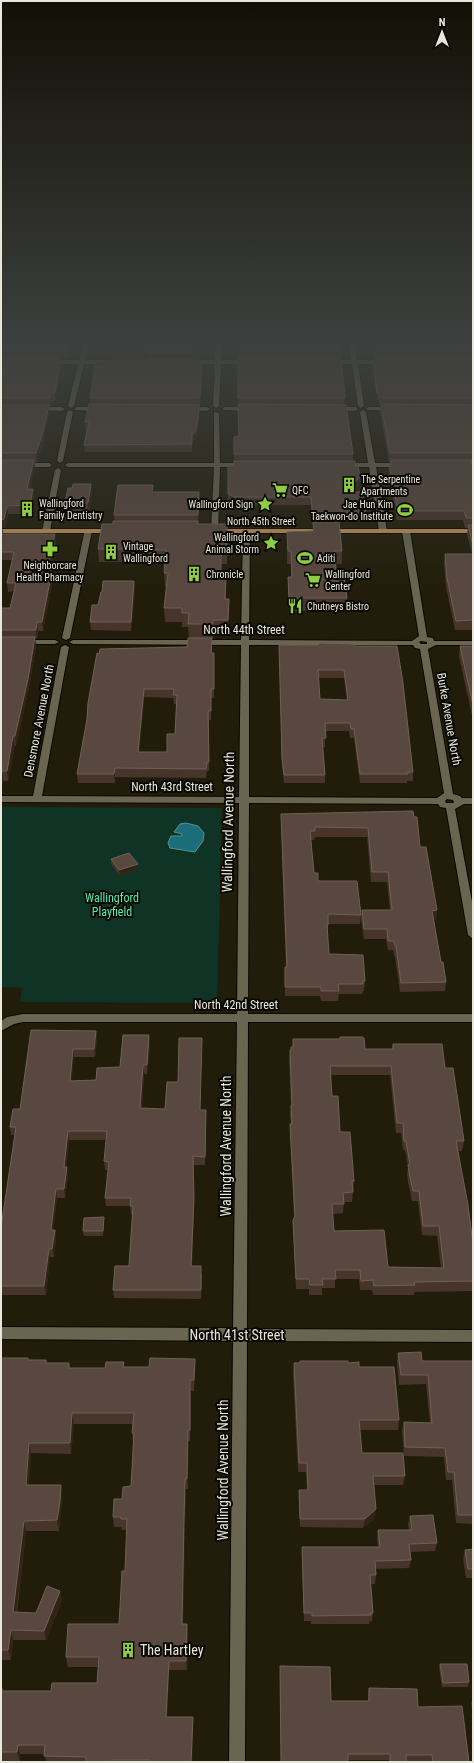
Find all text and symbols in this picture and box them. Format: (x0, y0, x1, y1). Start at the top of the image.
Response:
north arrow (422, 12, 462, 52)
text: N (439, 16, 446, 29)
place label: The Serpentine Apartments (361, 474, 420, 497)
building icon: The Serpentine Apartments (340, 476, 358, 494)
supermarket icon: QFC (271, 481, 289, 499)
place label: QFC (292, 485, 309, 496)
place icon: Wallingford Sign (256, 495, 274, 513)
place label: Wallingford Family Dentistry (39, 498, 102, 521)
place label: Wallingford Sign (188, 499, 253, 510)
place label: Jae Hun Kim Taekwon-do Institute (311, 499, 393, 522)
building icon: Wallingford Family Dentistry (18, 500, 36, 518)
sports icon: Jae Hun Kim Taekwon-do Institute (396, 501, 414, 519)
street label: North 45th Street (227, 516, 295, 527)
place label: Wallingford Animal Storm (206, 532, 259, 555)
place icon: Wallingford Animal Storm (262, 534, 280, 552)
pharmacy icon: Neighborcare Health Pharmacy (41, 540, 59, 558)
place label: Vintage Wallingford (123, 541, 168, 564)
building icon: Vintage Wallingford (102, 543, 120, 561)
sports icon: Aditi (296, 549, 314, 567)
place label: Aditi (317, 553, 335, 564)
place label: Neighborcare Health Pharmacy (16, 560, 84, 583)
building icon: Chronicle (185, 565, 203, 583)
place label: Chronicle (206, 569, 244, 580)
place label: Wallingford Center (325, 569, 370, 592)
supermarket icon: Wallingford Center (304, 571, 322, 589)
restaurant icon: Chutneys Bistro (286, 597, 304, 615)
place label: Chutneys Bistro (307, 601, 369, 612)
street label: North 44th Street (203, 623, 285, 637)
street label: Densmore Avenue North (21, 663, 57, 779)
street label: Burke Avenue North (434, 672, 464, 767)
street label: Wallingford Avenue North (219, 751, 237, 893)
street label: North 43rd Street (131, 780, 213, 794)
park label: Wallingford Playfield (85, 891, 139, 919)
street label: North 42nd Street (194, 998, 278, 1012)
street label: Wallingford Avenue North (218, 1076, 234, 1216)
street label: North 41st Street (190, 1327, 284, 1343)
street label: Wallingford Avenue North (215, 1400, 231, 1540)
building icon: The Hartley (119, 1641, 137, 1659)
place label: The Hartley (140, 1642, 204, 1658)

